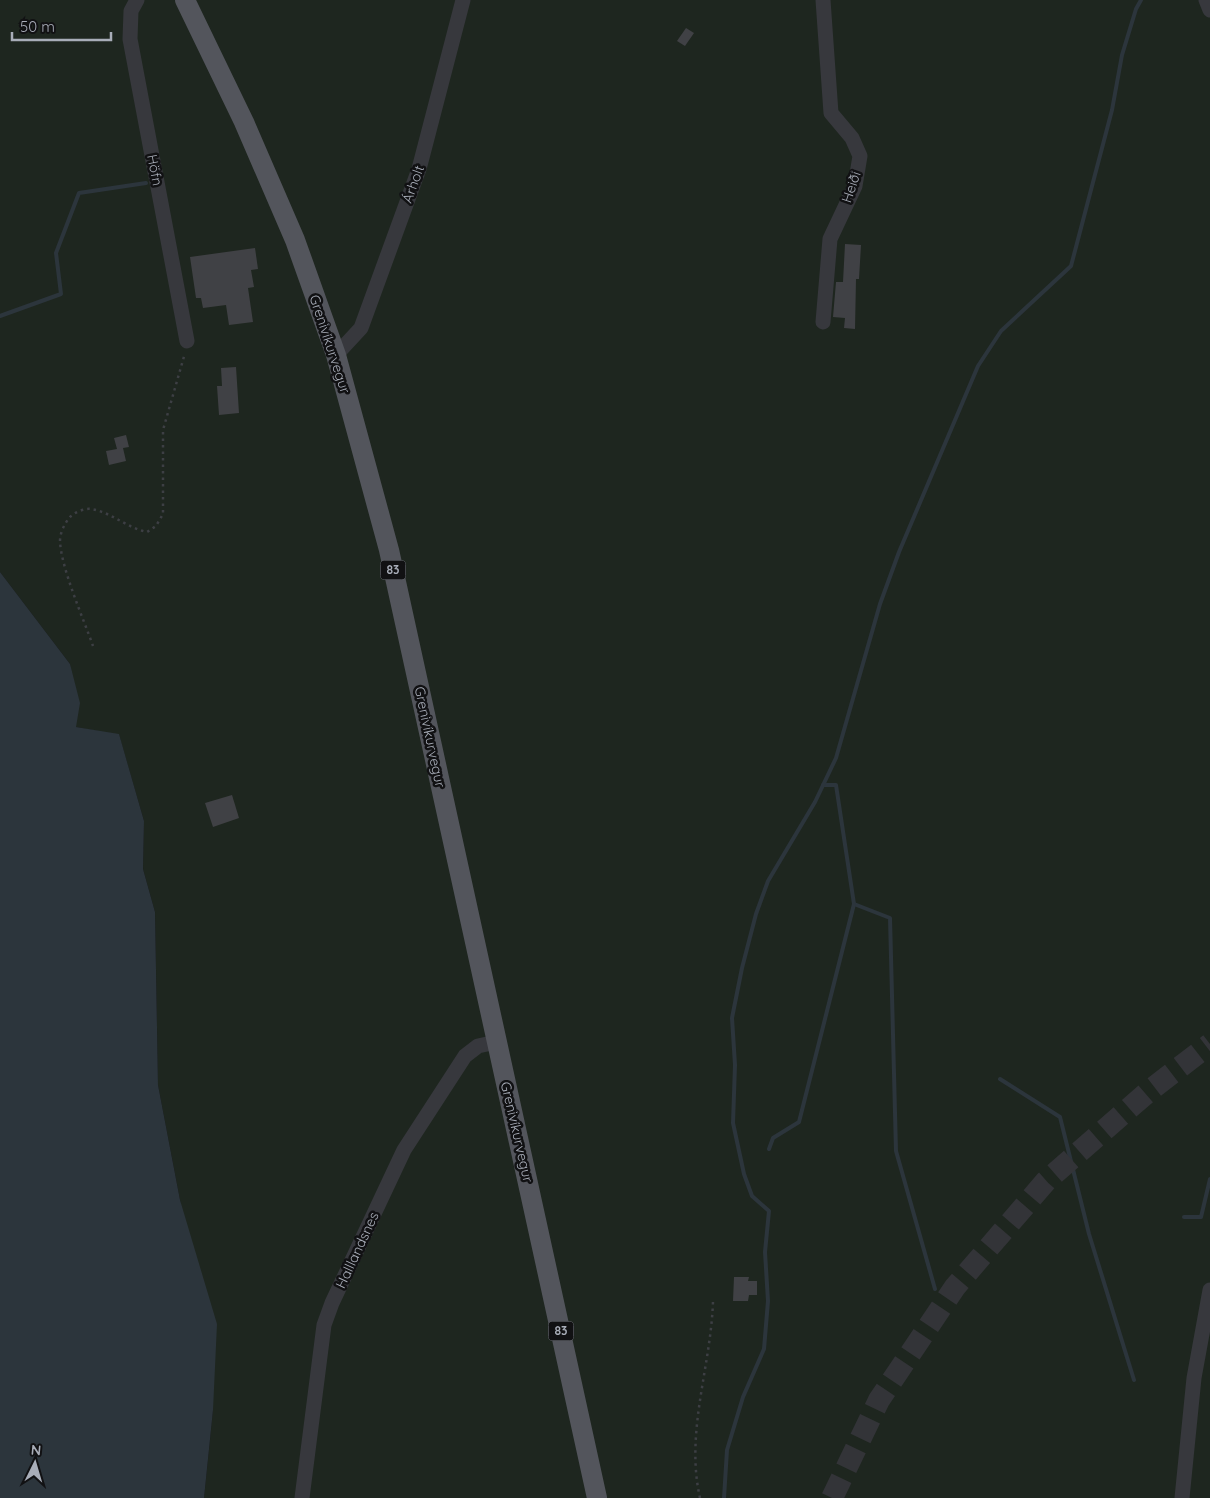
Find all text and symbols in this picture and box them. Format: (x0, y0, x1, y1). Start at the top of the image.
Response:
scale bar (12, 10, 111, 42)
text: 50 m (20, 17, 55, 36)
street label: Höfn (143, 153, 167, 187)
street label: Árholt (398, 162, 428, 205)
street label: Heiði (837, 169, 865, 205)
street label: Grenivíkurvegur (306, 292, 355, 396)
road number: 83 (380, 560, 406, 580)
street label: Grenivíkurvegur (411, 685, 450, 790)
street label: Grenivíkurvegur (497, 1080, 537, 1185)
street label: Halllandsnes (331, 1209, 383, 1291)
road number: 83 (548, 1322, 574, 1340)
north arrow (10, 1438, 60, 1488)
text: N (30, 1441, 42, 1459)

